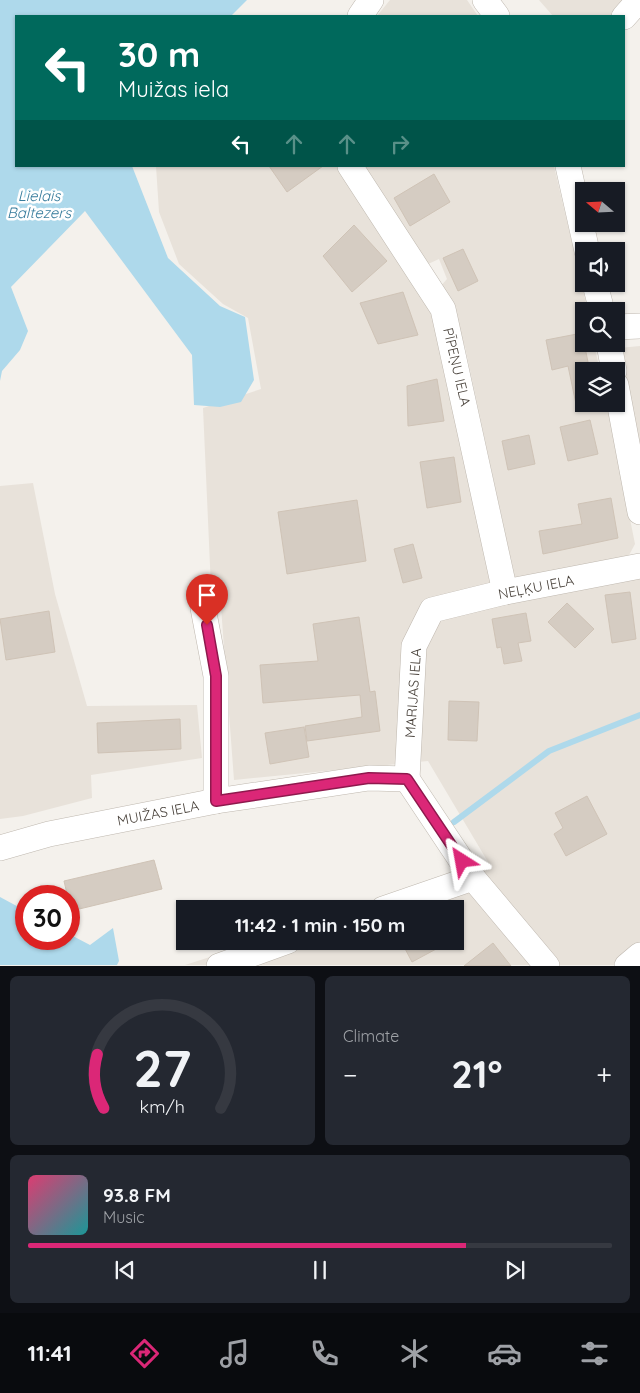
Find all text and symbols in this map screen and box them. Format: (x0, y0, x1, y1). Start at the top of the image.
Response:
text: 30 m (118, 32, 200, 76)
icon: left (35, 35, 100, 100)
text: Muižas iela (118, 75, 229, 103)
icon: left (227, 130, 255, 158)
icon: ahead (280, 130, 308, 158)
icon: ahead (333, 130, 361, 158)
icon: right (386, 130, 414, 158)
north arrow (575, 182, 625, 232)
map controls (575, 182, 625, 412)
water label: Lielais Baltezers (7, 186, 72, 222)
button: sound (575, 242, 625, 292)
button: search (575, 302, 625, 352)
street label: PĪPEŅU IELA (439, 326, 475, 408)
button: layers (575, 362, 625, 412)
street label: NEĻĶU IELA (497, 571, 575, 603)
pin (186, 574, 228, 625)
icon: arrive (193, 581, 221, 609)
street label: MARIJAS IELA (401, 647, 425, 739)
street label: MUIŽAS IELA (116, 796, 200, 830)
position arrow (435, 834, 487, 886)
speed limit sign: 30 (15, 885, 80, 950)
text: 11:42 · 1 min · 150 m (235, 913, 405, 937)
text: Climate (343, 1026, 399, 1046)
text: 27 (133, 1035, 192, 1100)
text: 21° (451, 1050, 503, 1098)
text: − (343, 1057, 358, 1092)
text: + (596, 1057, 612, 1092)
text: km/h (140, 1095, 185, 1117)
text: 93.8 FM (103, 1183, 171, 1207)
text: Music (103, 1207, 145, 1227)
icon: previous (111, 1256, 139, 1284)
icon: pause (306, 1256, 334, 1284)
icon: next (501, 1256, 529, 1284)
icon: directions (127, 1336, 162, 1371)
icon: music (217, 1336, 252, 1371)
icon: phone (307, 1336, 342, 1371)
icon: climate (397, 1336, 432, 1371)
icon: car (487, 1336, 522, 1371)
icon: filters (577, 1336, 612, 1371)
text: 11:41 (28, 1339, 72, 1367)

